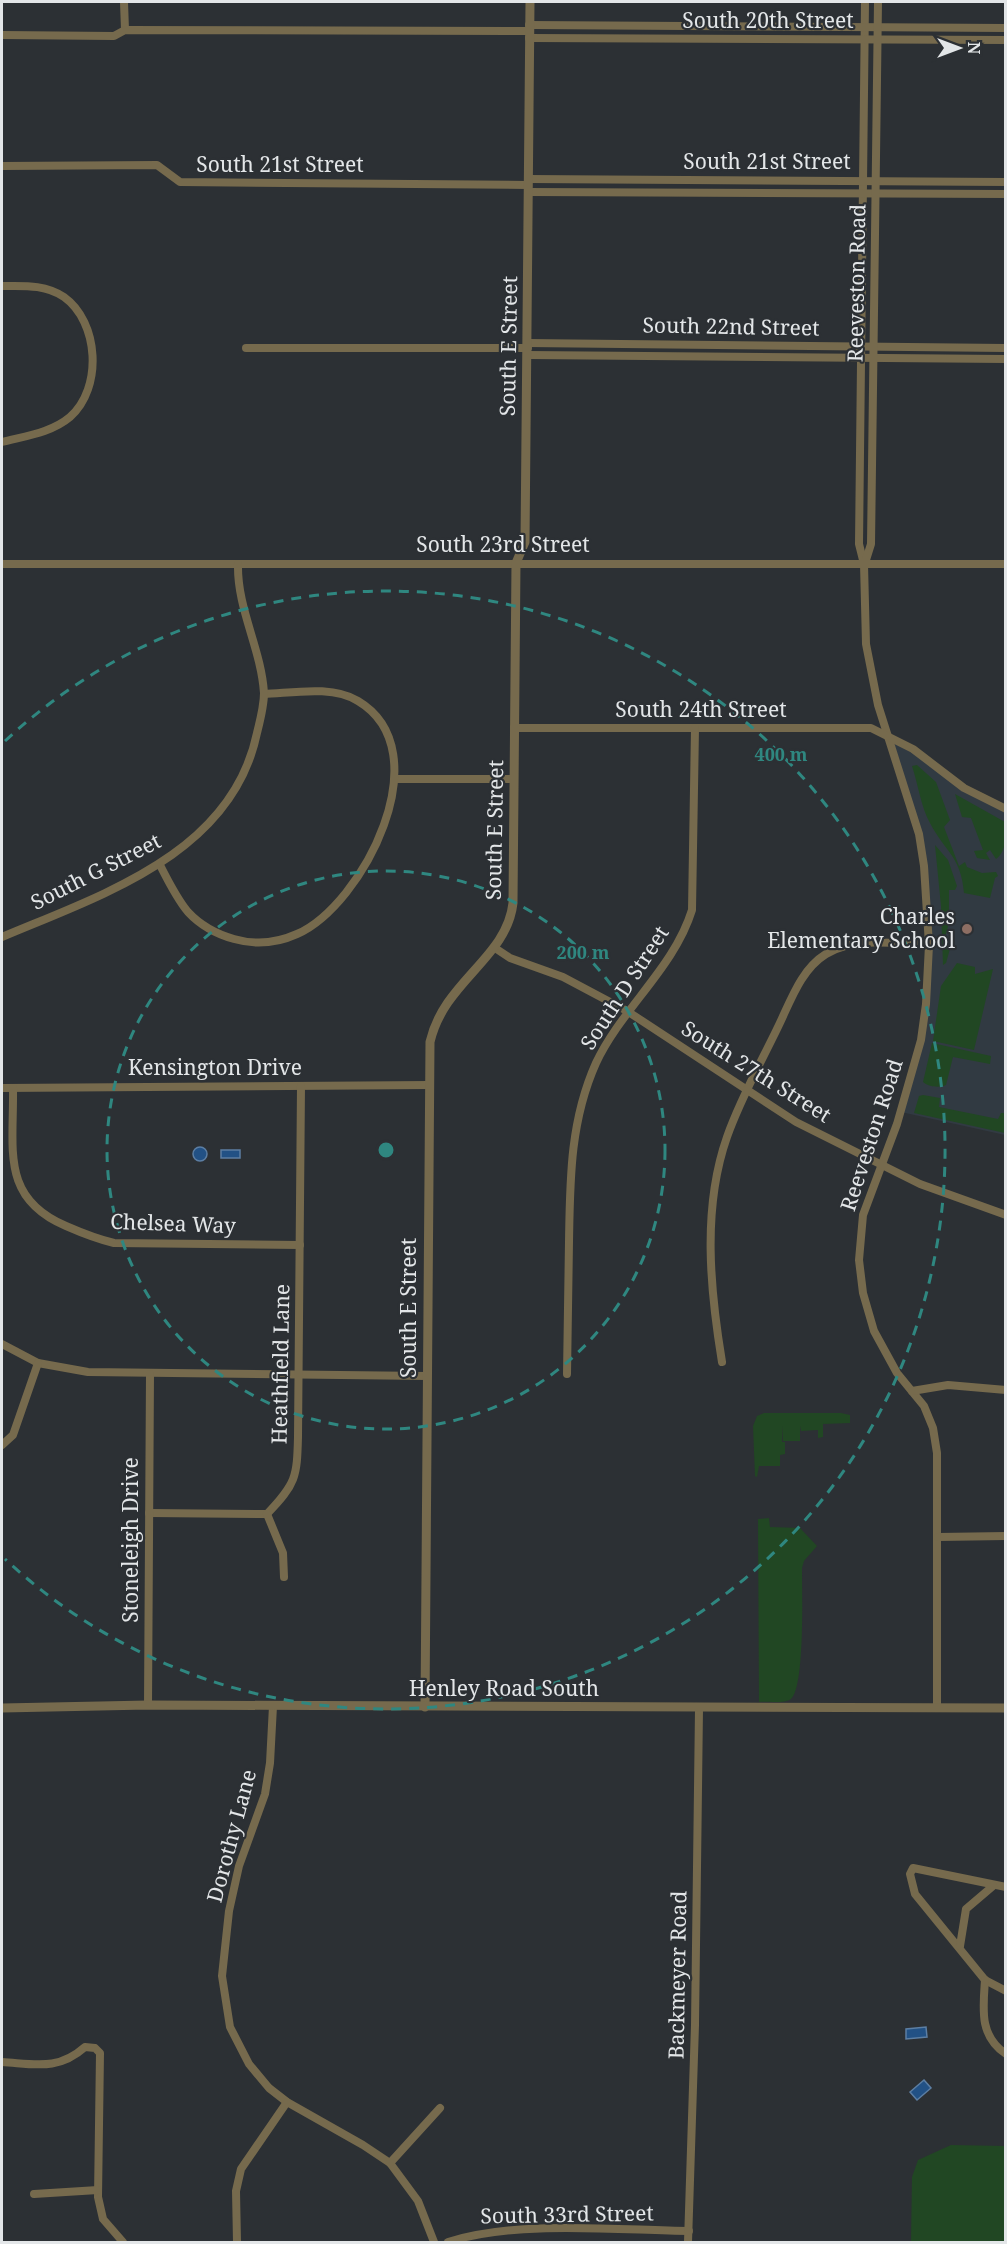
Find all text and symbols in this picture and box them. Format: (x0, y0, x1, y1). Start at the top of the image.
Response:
street label: South 20th Street (682, 6, 854, 34)
north arrow (929, 18, 989, 78)
text: N (963, 42, 985, 55)
street label: South 21st Street (683, 147, 851, 175)
street label: South 21st Street (196, 150, 364, 178)
street label: Reeveston Road (841, 204, 871, 362)
street label: South E Street (493, 276, 523, 416)
street label: South 22nd Street (642, 310, 820, 342)
street label: South 23rd Street (416, 530, 590, 558)
street label: South 24th Street (615, 695, 787, 723)
text: 400 m (755, 742, 808, 766)
street label: South E Street (479, 760, 509, 900)
street label: South G Street (26, 826, 165, 916)
place label: Charles Elementary School (767, 902, 955, 954)
street label: South D Street (574, 920, 675, 1055)
marker: Charles Elementary School (960, 922, 974, 936)
text: 200 m (557, 940, 610, 964)
street label: South 27th Street (676, 1014, 837, 1128)
street label: Kensington Drive (128, 1053, 302, 1081)
street label: Reeveston Road (833, 1055, 909, 1214)
centre of rings (376, 1140, 396, 1160)
street label: Chelsea Way (110, 1207, 236, 1239)
street label: South E Street (394, 1238, 422, 1378)
street label: Heathfield Lane (265, 1284, 295, 1444)
street label: Stoneleigh Drive (116, 1457, 144, 1623)
street label: Henley Road South (409, 1674, 599, 1702)
street label: Dorothy Lane (200, 1766, 262, 1905)
street label: Backmeyer Road (662, 1890, 692, 2059)
street label: South 33rd Street (480, 2198, 654, 2230)

